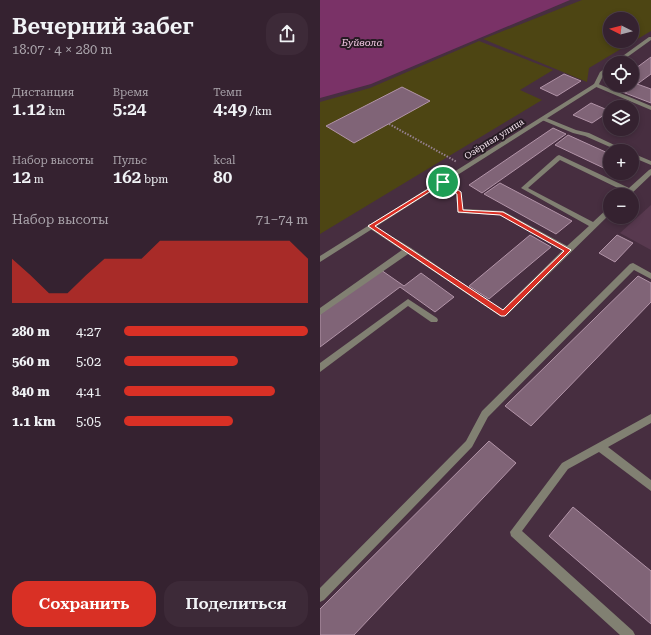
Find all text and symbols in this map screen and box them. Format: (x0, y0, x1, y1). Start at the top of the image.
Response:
north arrow (603, 12, 639, 48)
map controls (603, 12, 639, 224)
button: share (266, 13, 308, 55)
text: Вечерний забег (12, 14, 194, 39)
water label: Буйвола (341, 37, 382, 48)
text: 18:07 · 4 × 280 m (12, 42, 112, 57)
button: locate (603, 56, 639, 92)
text: Дистанция (12, 86, 74, 99)
text: Время (113, 86, 148, 99)
text: Темп (213, 86, 242, 99)
text: 1.12 (12, 99, 46, 119)
text: 5:24 (113, 99, 146, 119)
text: 4:49 (213, 99, 247, 119)
button: layers (603, 100, 639, 136)
text: km (46, 105, 65, 118)
text: /km (247, 105, 272, 118)
street label: Озёрная улица (462, 117, 526, 161)
button: + (603, 144, 639, 180)
text: Набор высоты (12, 154, 94, 167)
text: Пульс (113, 154, 147, 167)
text: kcal (213, 154, 235, 167)
pin (426, 165, 460, 199)
text: 12 (12, 167, 31, 187)
text: 162 (113, 167, 141, 187)
text: 80 (213, 167, 232, 187)
icon: arrive (432, 171, 454, 193)
text: m (31, 173, 44, 186)
text: bpm (141, 173, 168, 186)
button: − (603, 188, 639, 224)
text: Набор высоты (12, 212, 109, 227)
text: 71–74 m (256, 212, 308, 227)
text: 280 m (12, 324, 50, 339)
text: 4:27 (76, 324, 101, 339)
text: 560 m (12, 354, 50, 369)
text: 5:02 (76, 354, 101, 369)
text: 840 m (12, 384, 50, 399)
text: 4:41 (76, 384, 101, 399)
text: 1.1 km (12, 414, 55, 429)
text: 5:05 (76, 414, 101, 429)
button: Сохранить (12, 581, 156, 627)
button: Поделиться (164, 581, 308, 627)

